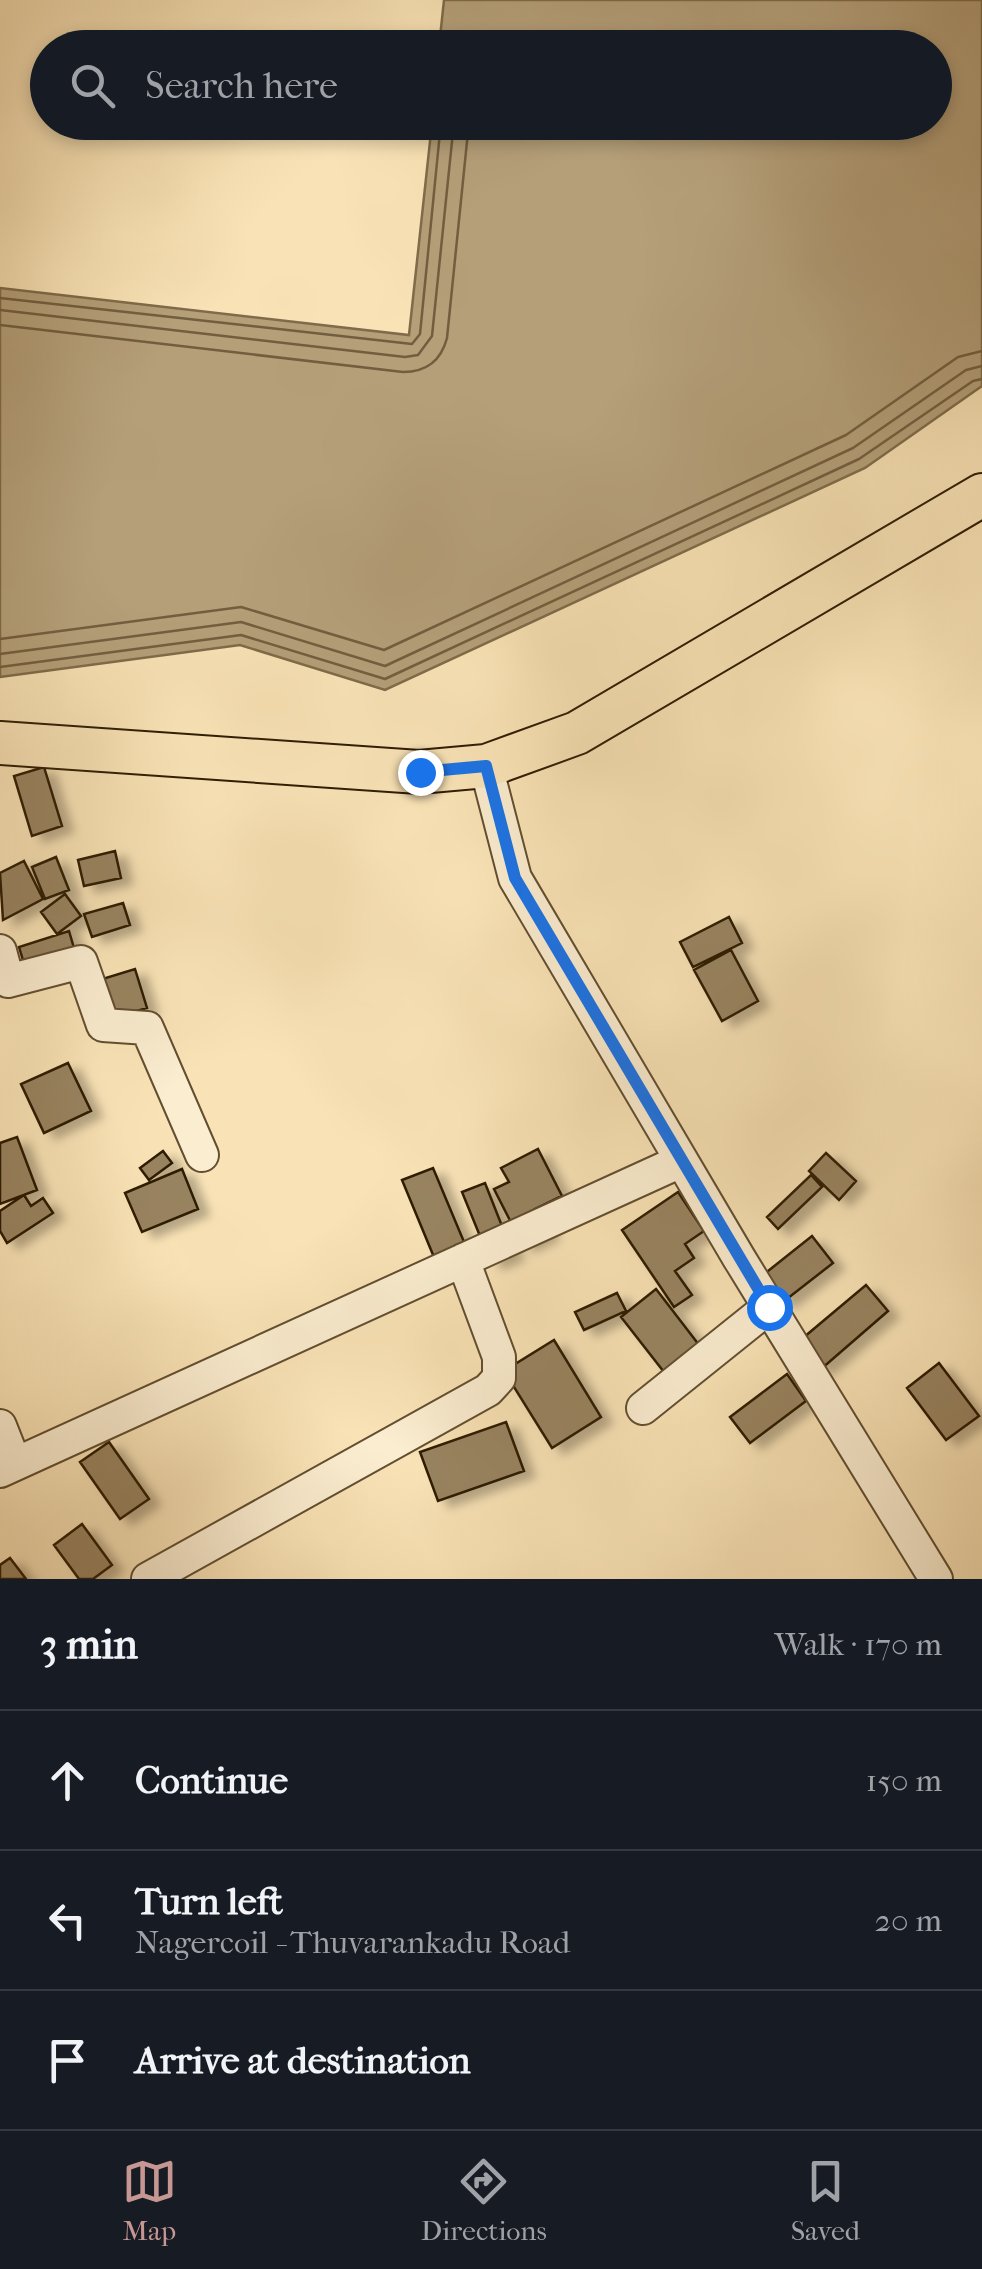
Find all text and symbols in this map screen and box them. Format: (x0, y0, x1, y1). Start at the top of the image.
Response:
search box (30, 30, 952, 140)
icon: search (65, 58, 120, 113)
text: Search here (145, 63, 338, 108)
route end (398, 750, 444, 796)
route start (747, 1285, 793, 1331)
text: 3 min (40, 1620, 138, 1669)
text: Walk · 170 m (775, 1626, 942, 1663)
icon: ahead (40, 1753, 95, 1808)
text: Continue (135, 1758, 288, 1803)
text: 150 m (866, 1762, 942, 1799)
text: Turn left (135, 1879, 283, 1924)
icon: left (40, 1893, 95, 1948)
text: 20 m (874, 1902, 942, 1939)
text: Nagercoil - Thuvarankadu Road (135, 1924, 570, 1961)
icon: arrive (40, 2033, 95, 2088)
text: Arrive at destination (135, 2038, 471, 2083)
tab: Map (122, 2154, 177, 2247)
tab: Directions (421, 2154, 547, 2247)
tab: Saved (791, 2154, 860, 2247)

